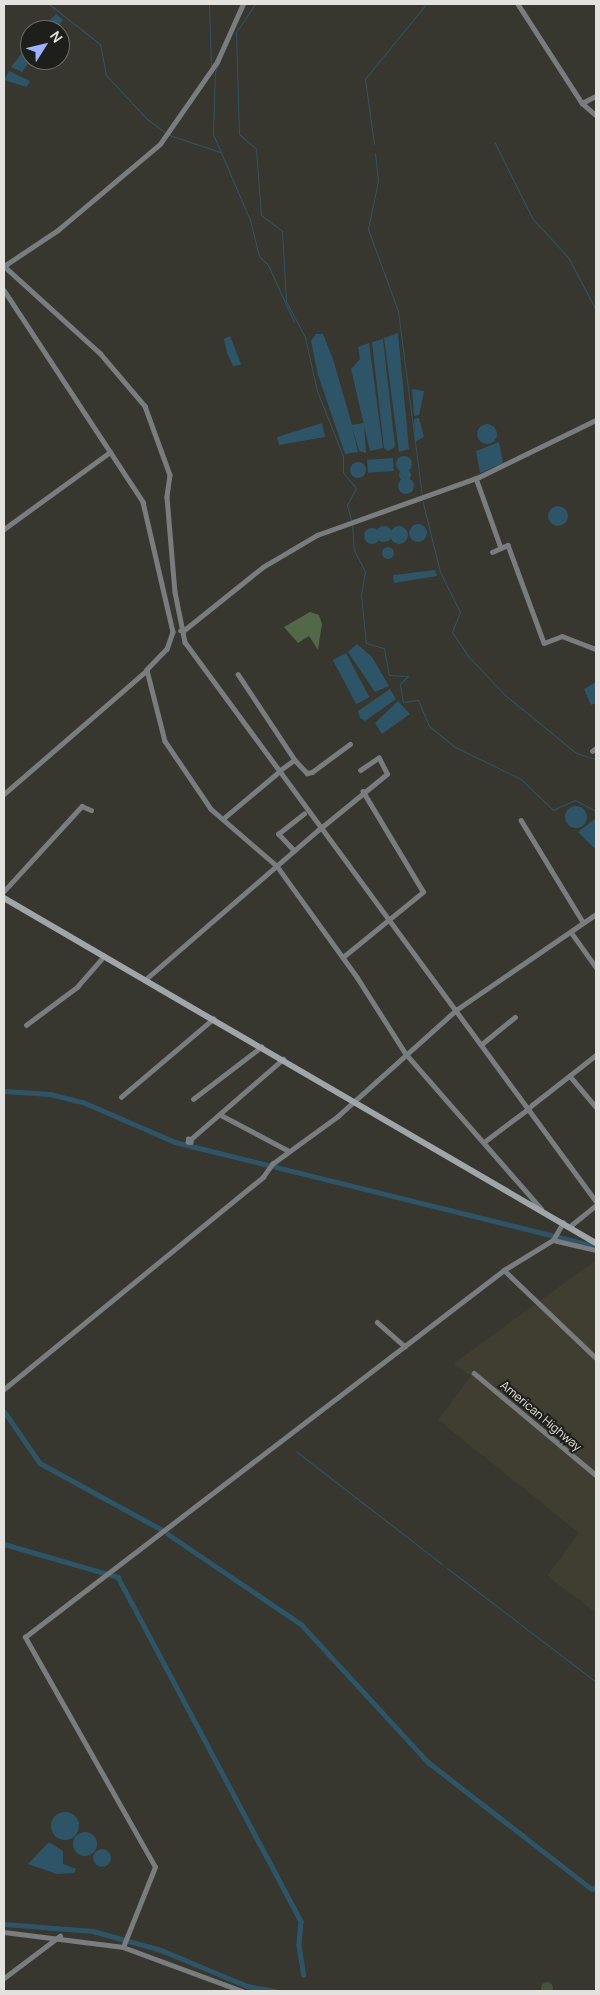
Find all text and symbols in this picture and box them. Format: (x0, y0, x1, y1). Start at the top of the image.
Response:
north arrow (20, 20, 70, 70)
text: N (46, 27, 67, 46)
street label: American Highway (498, 1378, 584, 1454)

